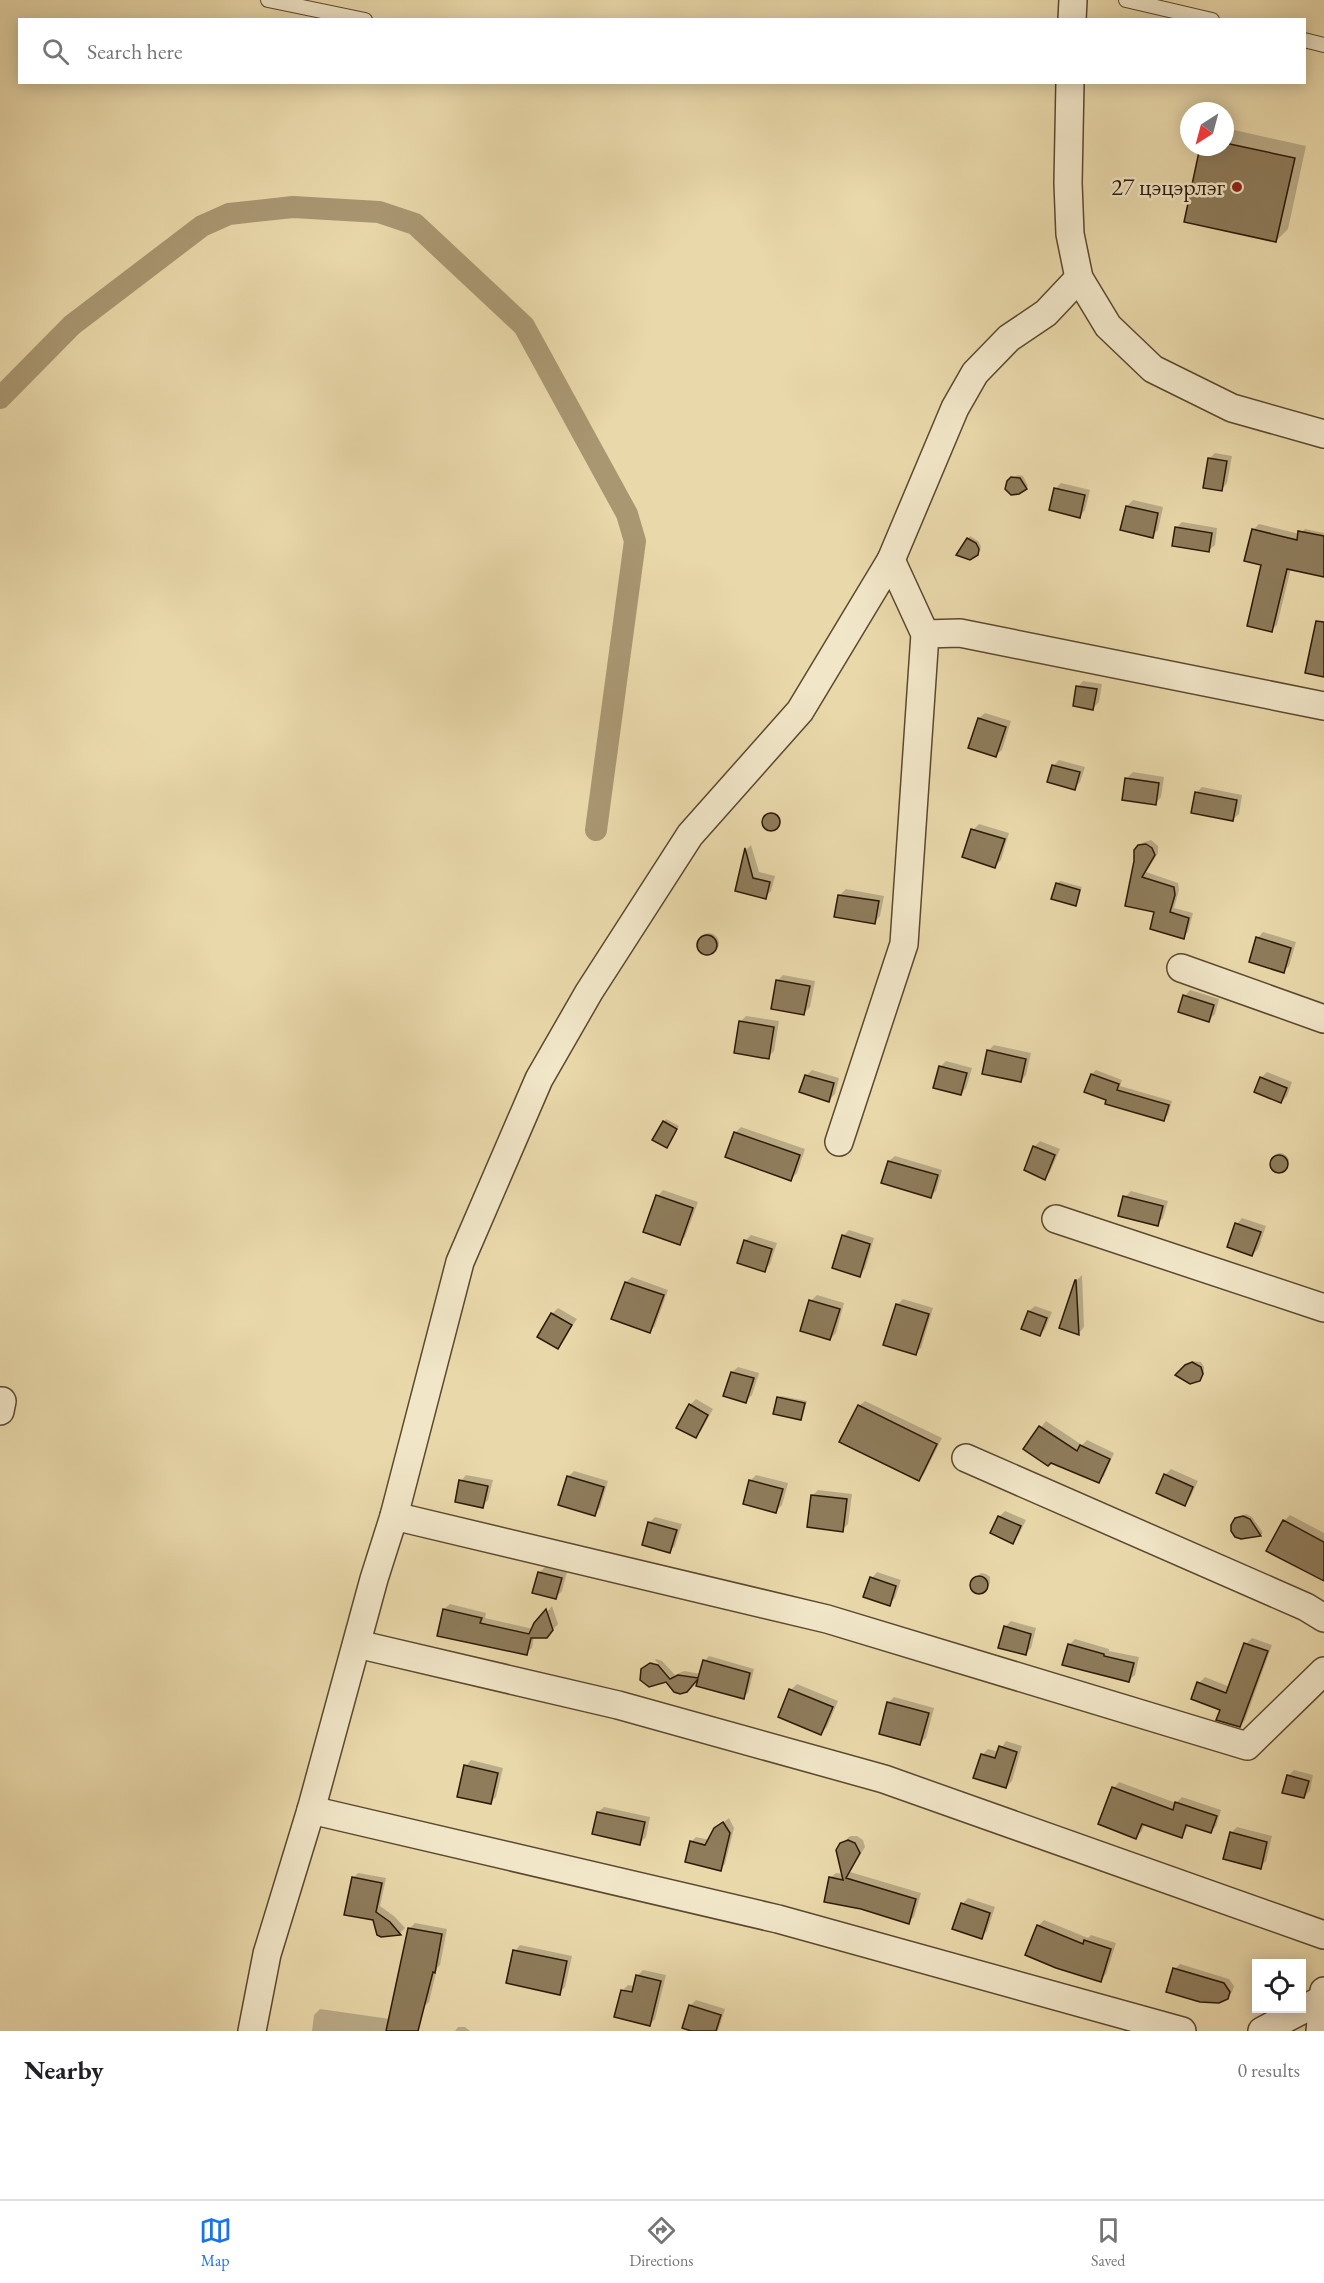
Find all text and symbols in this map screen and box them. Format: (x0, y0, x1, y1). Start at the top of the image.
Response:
search box (18, 18, 1306, 84)
icon: search (39, 35, 72, 68)
text: Search here (87, 37, 182, 66)
north arrow (1180, 102, 1234, 156)
place label: 27 цэцэрлэг (1111, 171, 1225, 202)
marker: 27 цэцэрлэг (1230, 180, 1244, 194)
map controls (1252, 1959, 1306, 2013)
button: locate (1252, 1959, 1306, 2013)
text: Nearby (24, 2053, 104, 2087)
text: 0 results (1237, 2057, 1300, 2083)
tab: Map (199, 2214, 232, 2271)
tab: Directions (629, 2214, 694, 2271)
tab: Saved (1091, 2214, 1125, 2271)

